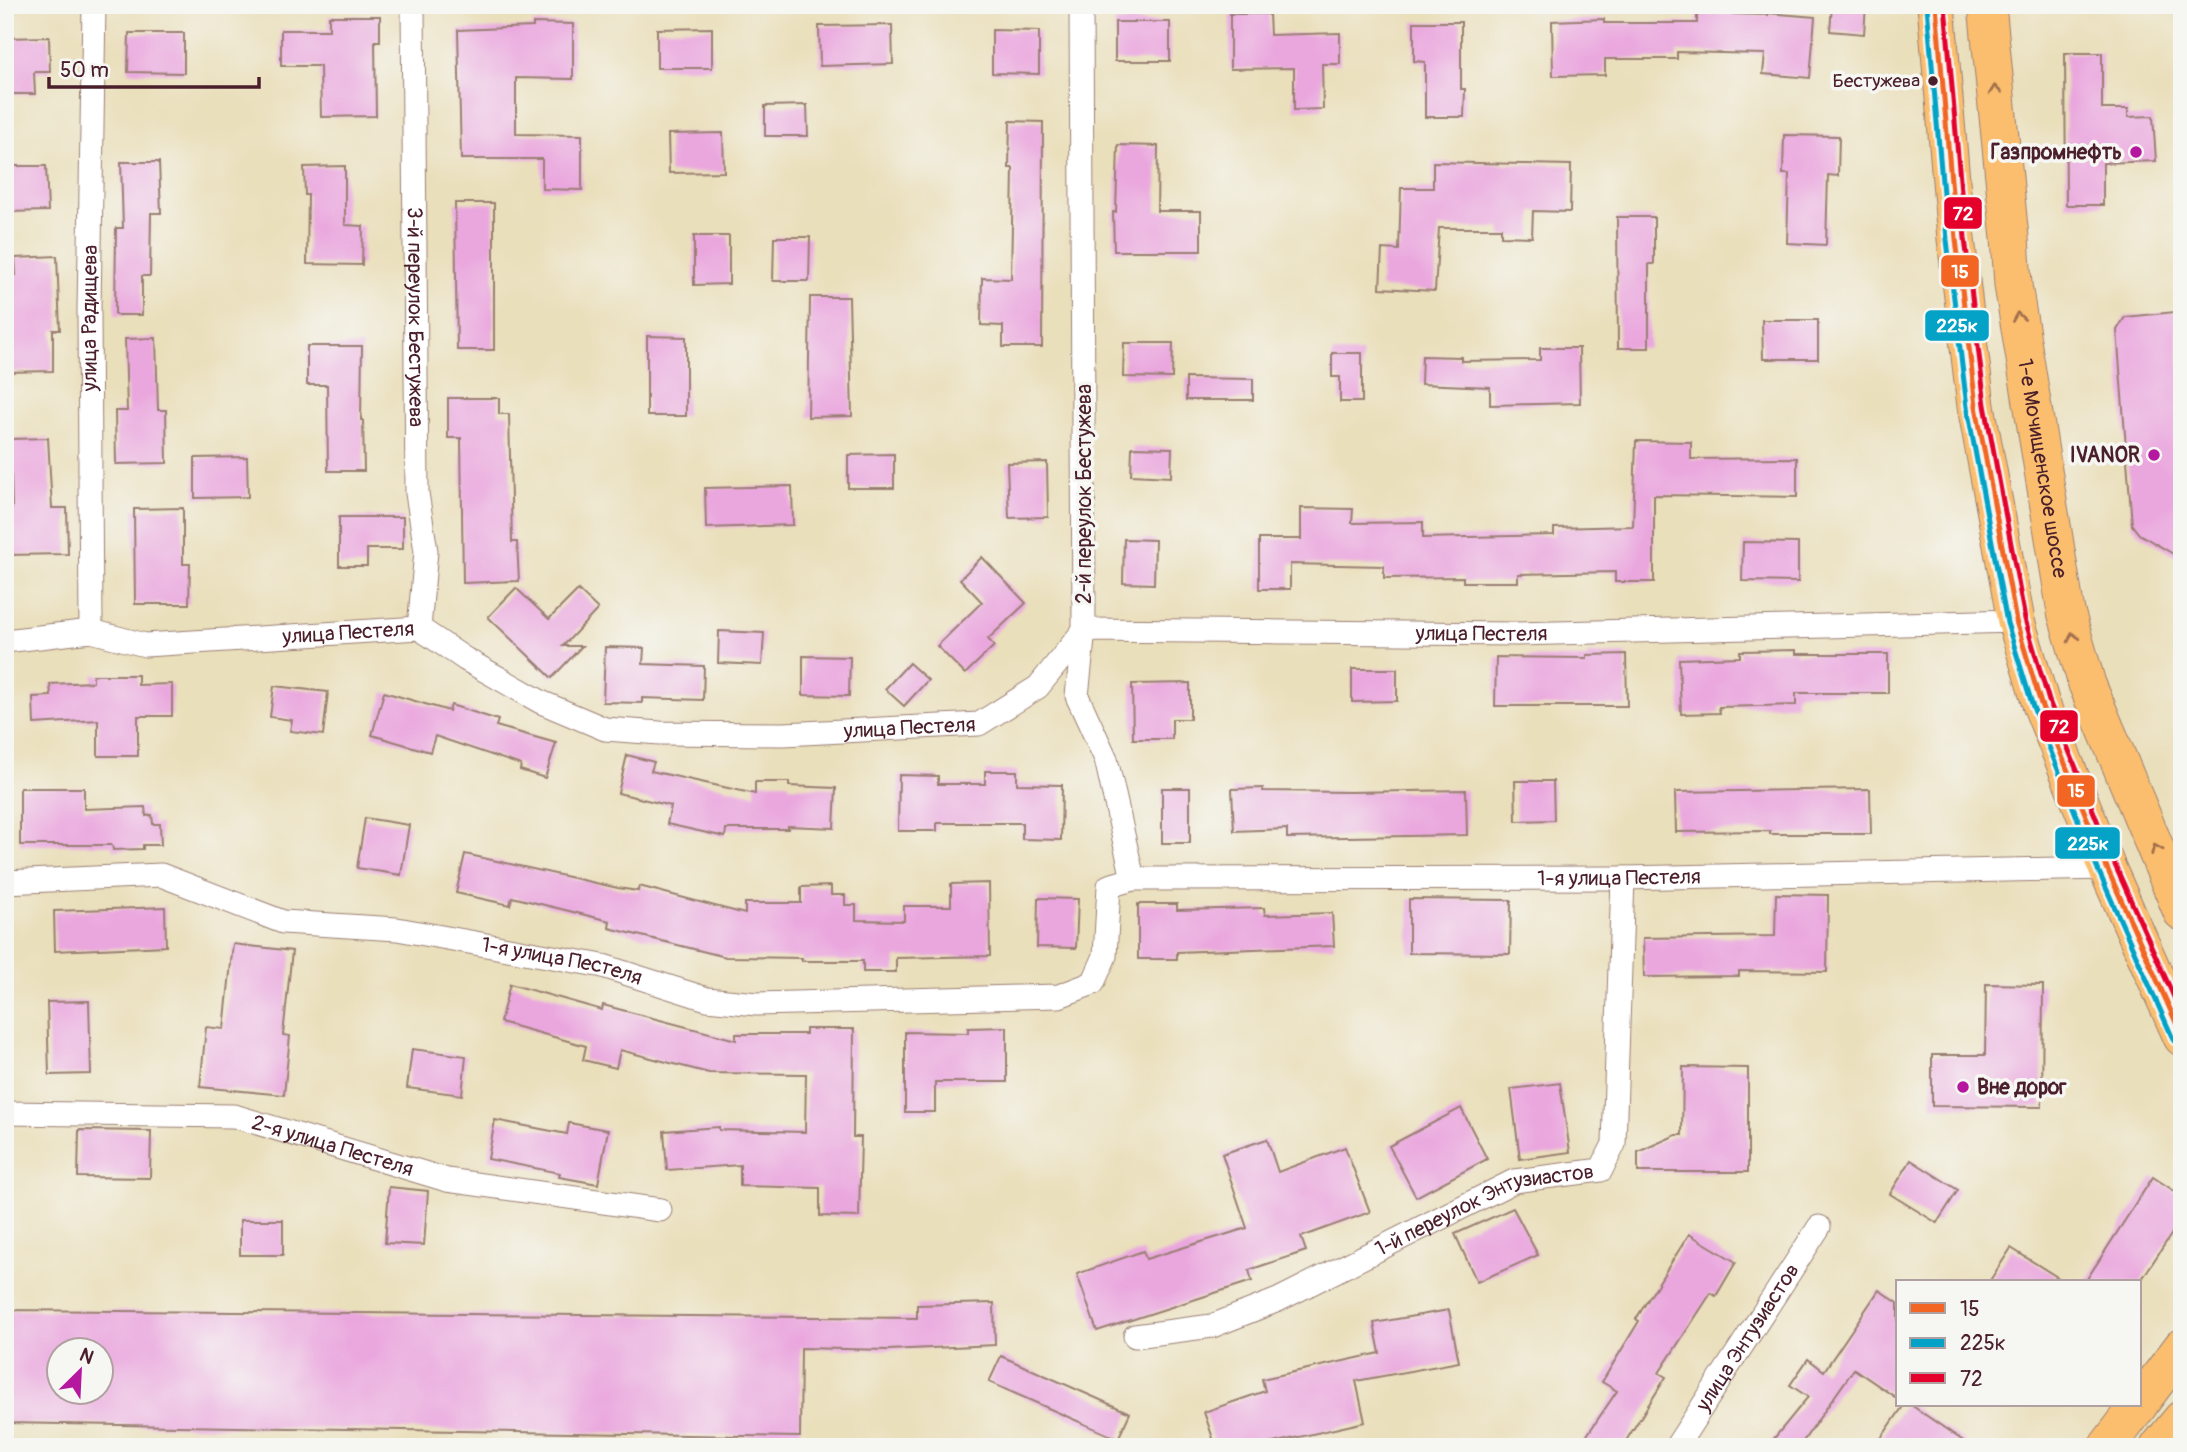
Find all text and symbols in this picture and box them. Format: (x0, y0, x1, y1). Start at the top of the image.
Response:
scale bar (49, 46, 259, 90)
text: 50 m (60, 57, 109, 84)
place label: Бестужева (1833, 69, 1920, 93)
marker: Бестужева (1926, 74, 1940, 88)
one-way arrow (1988, 84, 2003, 96)
place label: Газпромнефть (1990, 139, 2122, 166)
marker: Газпромнефть (2128, 144, 2144, 160)
line badge: 72 (1943, 196, 1983, 230)
text: 72 (1953, 202, 1974, 226)
street label: 3-й переулок Бестужева (401, 207, 430, 427)
street label: улица Радищева (75, 245, 104, 392)
line badge: 15 (1940, 254, 1980, 288)
text: 15 (1951, 260, 1969, 284)
line badge: 225к (1924, 309, 1990, 342)
one-way arrow (2011, 311, 2026, 322)
text: 225к (1936, 314, 1978, 338)
street label: 1-е Мочищенское шоссе (2012, 357, 2074, 581)
street label: 2-й переулок Бестужева (1071, 384, 1098, 604)
place label: IVANOR (2070, 442, 2140, 469)
marker: IVANOR (2146, 447, 2162, 463)
street label: улица Пестеля (281, 615, 415, 650)
street label: улица Пестеля (1414, 620, 1548, 648)
one-way arrow (2067, 631, 2082, 643)
line badge: 72 (2039, 709, 2079, 743)
street label: улица Пестеля (842, 711, 976, 744)
text: 72 (2049, 715, 2070, 739)
line badge: 15 (2056, 774, 2096, 808)
text: 15 (2067, 779, 2085, 803)
line badge: 225к (2054, 826, 2121, 860)
text: 225к (2067, 832, 2109, 856)
one-way arrow (2150, 844, 2164, 856)
street label: 1-я улица Пестеля (1537, 863, 1701, 892)
street label: 1-я улица Пестеля (479, 931, 646, 991)
place label: Вне дорог (1977, 1074, 2067, 1101)
marker: Вне дорог (1955, 1079, 1971, 1095)
street label: 2-я улица Пестеля (249, 1109, 416, 1183)
street label: 1-й переулок Энтузиастов (1370, 1158, 1595, 1262)
street label: улица Энтузиастов (1689, 1258, 1805, 1417)
legend (1896, 1280, 2142, 1406)
text: 15 (1960, 1296, 1980, 1323)
text: 225к (1960, 1330, 2006, 1357)
north arrow (46, 1336, 116, 1406)
text: N (76, 1343, 97, 1370)
text: 72 (1960, 1366, 1983, 1393)

